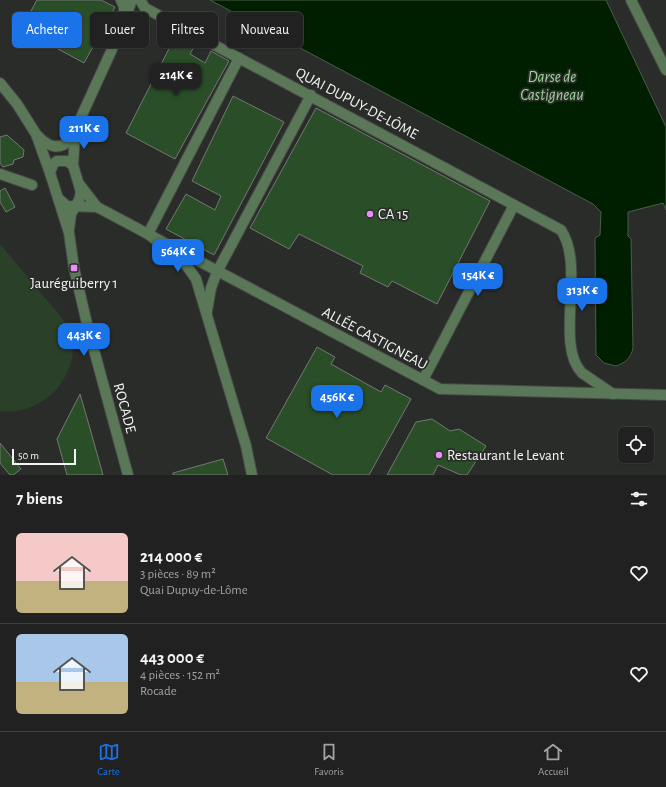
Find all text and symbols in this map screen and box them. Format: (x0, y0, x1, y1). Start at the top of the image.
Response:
chip: Acheter (12, 12, 82, 48)
chip: Louer (90, 12, 149, 48)
chip: Filtres (157, 12, 218, 48)
chip: Nouveau (226, 12, 303, 48)
pin: 214K € (143, 63, 209, 97)
street label: QUAI DUPUY-DE-LÔME (293, 64, 421, 142)
text: 214K € (160, 69, 192, 82)
water label: Darse de Castigneau (520, 69, 584, 103)
pin: 211K € (51, 116, 117, 150)
text: 211K € (68, 122, 100, 135)
place label: CA 15 (378, 207, 408, 222)
marker: CA 15 (365, 209, 375, 219)
pin: 564K € (145, 239, 211, 273)
text: 564K € (161, 245, 195, 258)
marker: Jauréguiberry 1 (69, 263, 79, 273)
pin: 154K € (445, 263, 511, 297)
text: 154K € (462, 269, 494, 282)
place label: Jauréguiberry 1 (30, 276, 118, 291)
pin: 313K € (549, 278, 615, 312)
text: 313K € (566, 284, 598, 297)
street label: ALLÉE CASTIGNEAU (320, 303, 431, 372)
pin: 443K € (51, 323, 117, 357)
text: 443K € (67, 329, 101, 342)
street label: ROCADE (111, 382, 138, 435)
pin: 456K € (304, 385, 370, 419)
text: 456K € (320, 391, 354, 404)
map controls (618, 427, 654, 463)
button: locate (618, 427, 654, 463)
scale bar (12, 447, 76, 466)
place label: Restaurant le Levant (447, 448, 565, 463)
text: 50 m (18, 450, 39, 461)
marker: Restaurant le Levant (434, 450, 444, 460)
icon: filters (628, 488, 650, 510)
text: 7 biens (16, 490, 63, 507)
text: 214 000 € (140, 548, 202, 565)
icon: home (48, 549, 96, 597)
icon: heart (628, 562, 650, 584)
text: 3 pièces · 89 m² (140, 568, 216, 581)
text: Quai Dupuy-de-Lôme (140, 584, 248, 597)
text: 443 000 € (140, 649, 204, 666)
icon: home (48, 650, 96, 698)
icon: heart (628, 663, 650, 685)
text: 4 pièces · 152 m² (140, 669, 220, 682)
text: Rocade (140, 685, 177, 698)
tab: Carte (97, 741, 120, 778)
tab: Favoris (314, 741, 344, 778)
tab: Accueil (538, 741, 569, 778)

